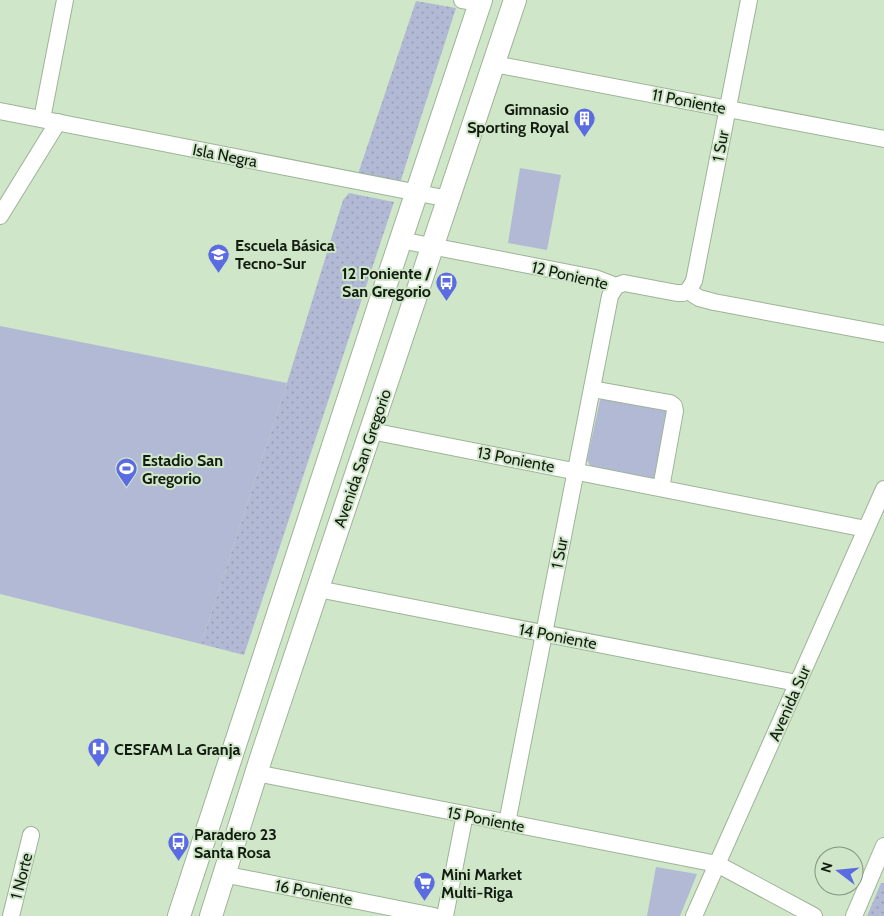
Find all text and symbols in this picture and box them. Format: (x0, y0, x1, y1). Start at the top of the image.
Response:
street label: 11 Poniente (650, 85, 727, 118)
place label: Gimnasio Sporting Royal (467, 100, 569, 137)
building icon: Gimnasio Sporting Royal (573, 106, 597, 137)
street label: 1 Sur (708, 128, 733, 163)
street label: Isla Negra (191, 140, 259, 171)
place label: Escuela Básica Tecno-Sur (235, 236, 335, 273)
school or university icon: Escuela Básica Tecno-Sur (207, 242, 231, 273)
street label: 12 Poniente (530, 257, 610, 293)
place label: 12 Poniente / San Gregorio (342, 264, 432, 301)
bus stop icon: 12 Poniente / San Gregorio (435, 270, 459, 301)
street label: Avenida San Gregorio (330, 386, 395, 530)
street label: 13 Poniente (476, 443, 556, 476)
place label: Estadio San Gregorio (142, 451, 223, 488)
sports icon: Estadio San Gregorio (114, 457, 138, 488)
street label: 1 Sur (547, 535, 572, 570)
street label: 14 Poniente (517, 620, 598, 653)
street label: Avenida Sur (764, 662, 815, 744)
hospital icon: CESFAM La Granja (86, 737, 110, 768)
place label: CESFAM La Granja (114, 740, 240, 759)
street label: 15 Poniente (446, 803, 526, 836)
place label: Paradero 23 Santa Rosa (194, 825, 277, 862)
bus stop icon: Paradero 23 Santa Rosa (166, 831, 190, 862)
north arrow (814, 846, 864, 896)
street label: 1 Norte (7, 851, 36, 901)
text: N (816, 860, 837, 875)
place label: Mini Market Multi-Riga (441, 865, 522, 902)
supermarket icon: Mini Market Multi-Riga (413, 871, 437, 902)
street label: 16 Poniente (274, 876, 354, 909)

